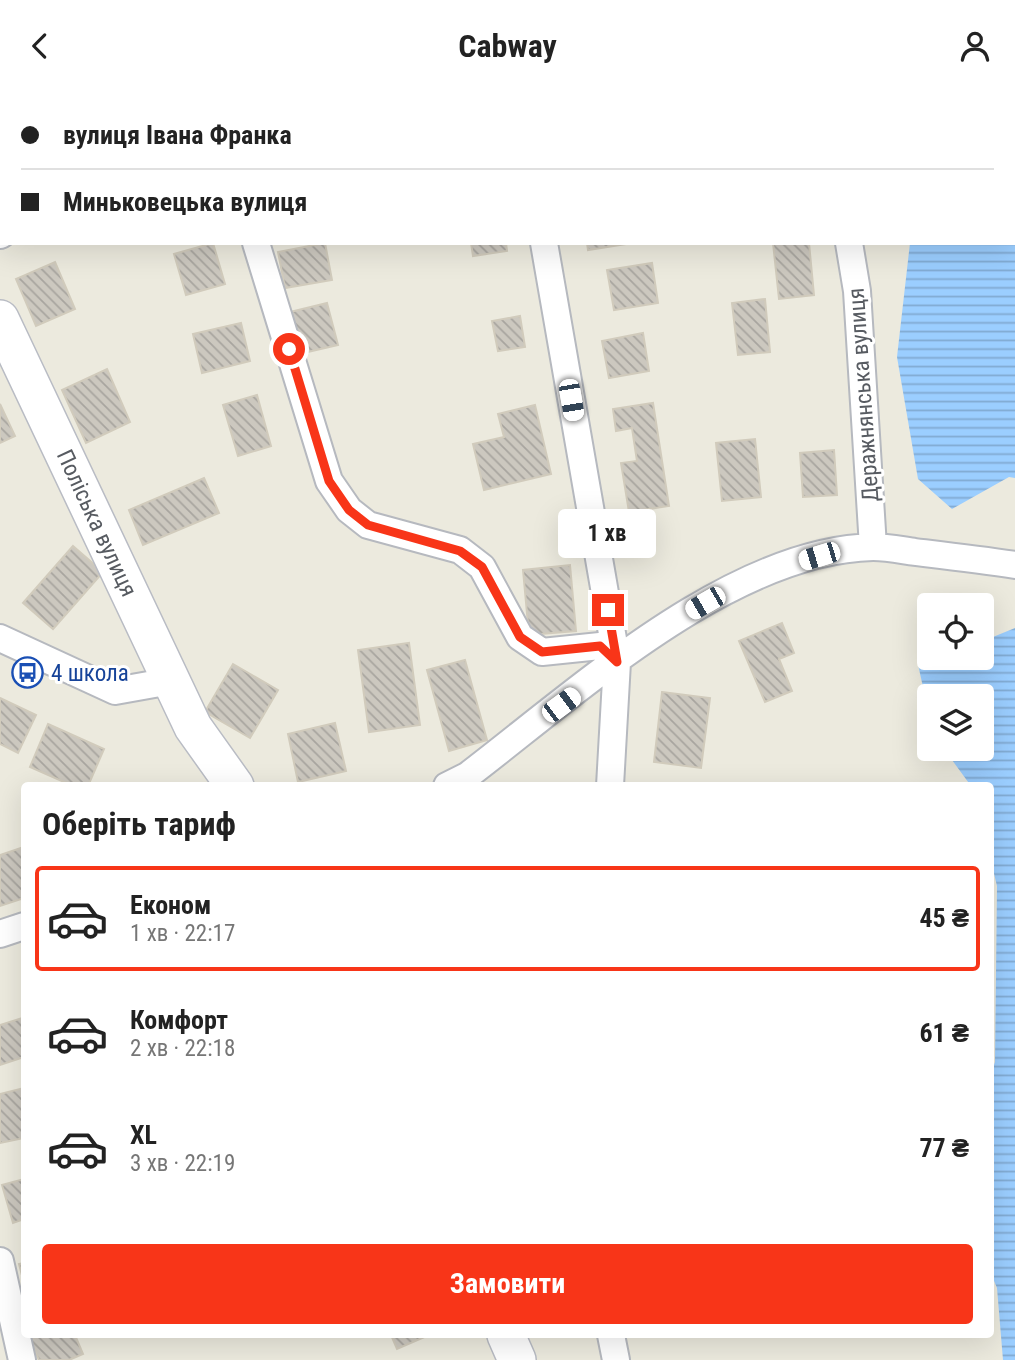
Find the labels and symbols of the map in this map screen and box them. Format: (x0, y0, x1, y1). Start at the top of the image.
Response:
street label: Деражнянська вулиця (843, 287, 884, 503)
route start (273, 333, 305, 365)
car (558, 377, 585, 423)
street label: Поліська вулиця (51, 445, 142, 601)
callout: 1 хв (559, 509, 657, 557)
car (796, 540, 843, 572)
car (682, 583, 729, 623)
route end (592, 594, 624, 626)
bus stop icon: 4 школа (11, 656, 45, 690)
place label: 4 школа (51, 660, 129, 687)
car (538, 684, 585, 726)

